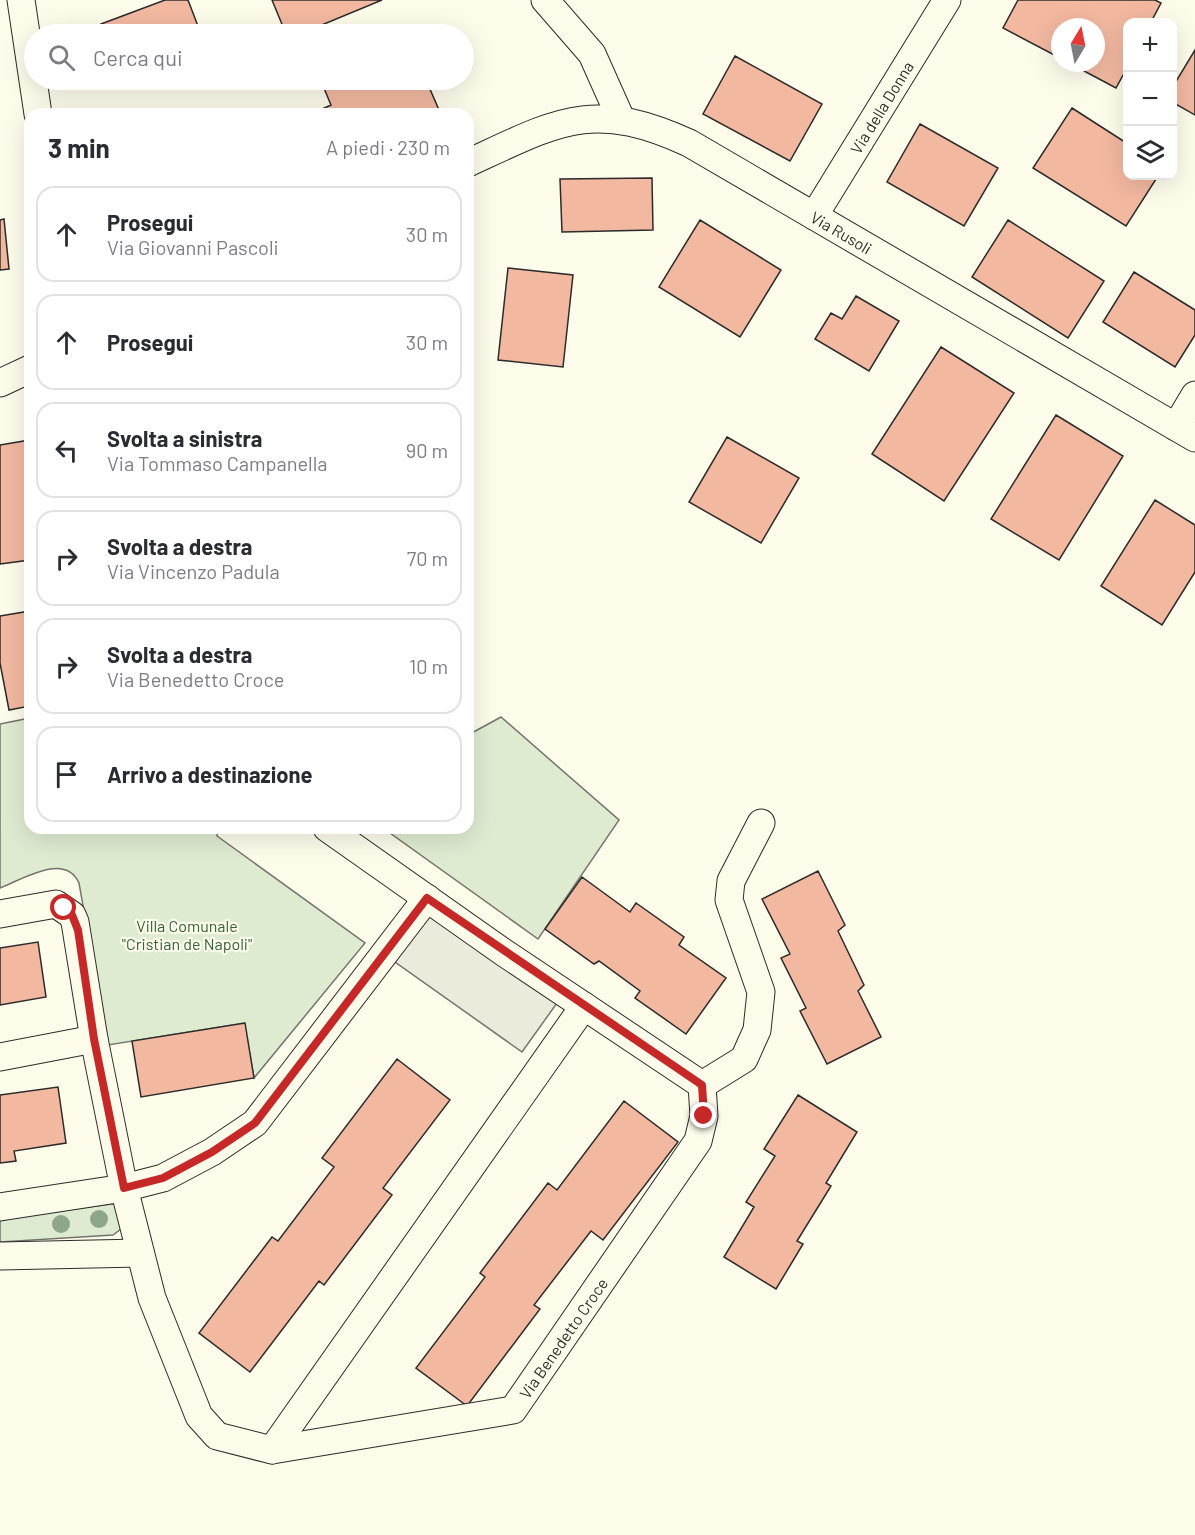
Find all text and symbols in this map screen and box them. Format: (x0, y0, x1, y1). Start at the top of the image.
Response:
north arrow (1051, 18, 1105, 72)
map controls (1123, 18, 1177, 180)
button: + (1123, 18, 1177, 72)
search box (24, 24, 474, 90)
icon: search (45, 41, 78, 74)
text: Cerca qui (93, 44, 183, 70)
street label: Via della Donna (845, 57, 917, 157)
button: − (1123, 72, 1177, 126)
button: layers (1123, 126, 1177, 180)
text: 3 min (48, 132, 110, 163)
text: A piedi · 230 m (326, 135, 450, 159)
street label: Via Rusoli (808, 207, 876, 257)
text: Prosegui (107, 209, 193, 235)
icon: ahead (50, 218, 83, 251)
text: 30 m (406, 222, 448, 246)
text: Via Giovanni Pascoli (107, 235, 279, 259)
icon: ahead (50, 326, 83, 359)
text: Prosegui (107, 329, 193, 355)
text: 30 m (406, 330, 448, 354)
text: Svolta a sinistra (107, 425, 262, 451)
icon: left (50, 434, 83, 467)
text: 90 m (406, 438, 448, 462)
text: Via Tommaso Campanella (107, 451, 328, 475)
text: Svolta a destra (107, 533, 252, 559)
icon: right (50, 542, 83, 575)
text: 70 m (407, 546, 448, 570)
text: Via Vincenzo Padula (107, 559, 280, 583)
text: Svolta a destra (107, 641, 252, 667)
icon: right (50, 650, 83, 683)
text: 10 m (409, 654, 448, 678)
text: Via Benedetto Croce (107, 667, 284, 691)
icon: arrive (50, 758, 83, 791)
text: Arrivo a destinazione (107, 761, 313, 787)
route start (50, 894, 76, 920)
park label: Villa Comunale "Cristian de Napoli" (122, 916, 252, 953)
route end (690, 1102, 716, 1128)
street label: Via Benedetto Croce (515, 1274, 611, 1402)

